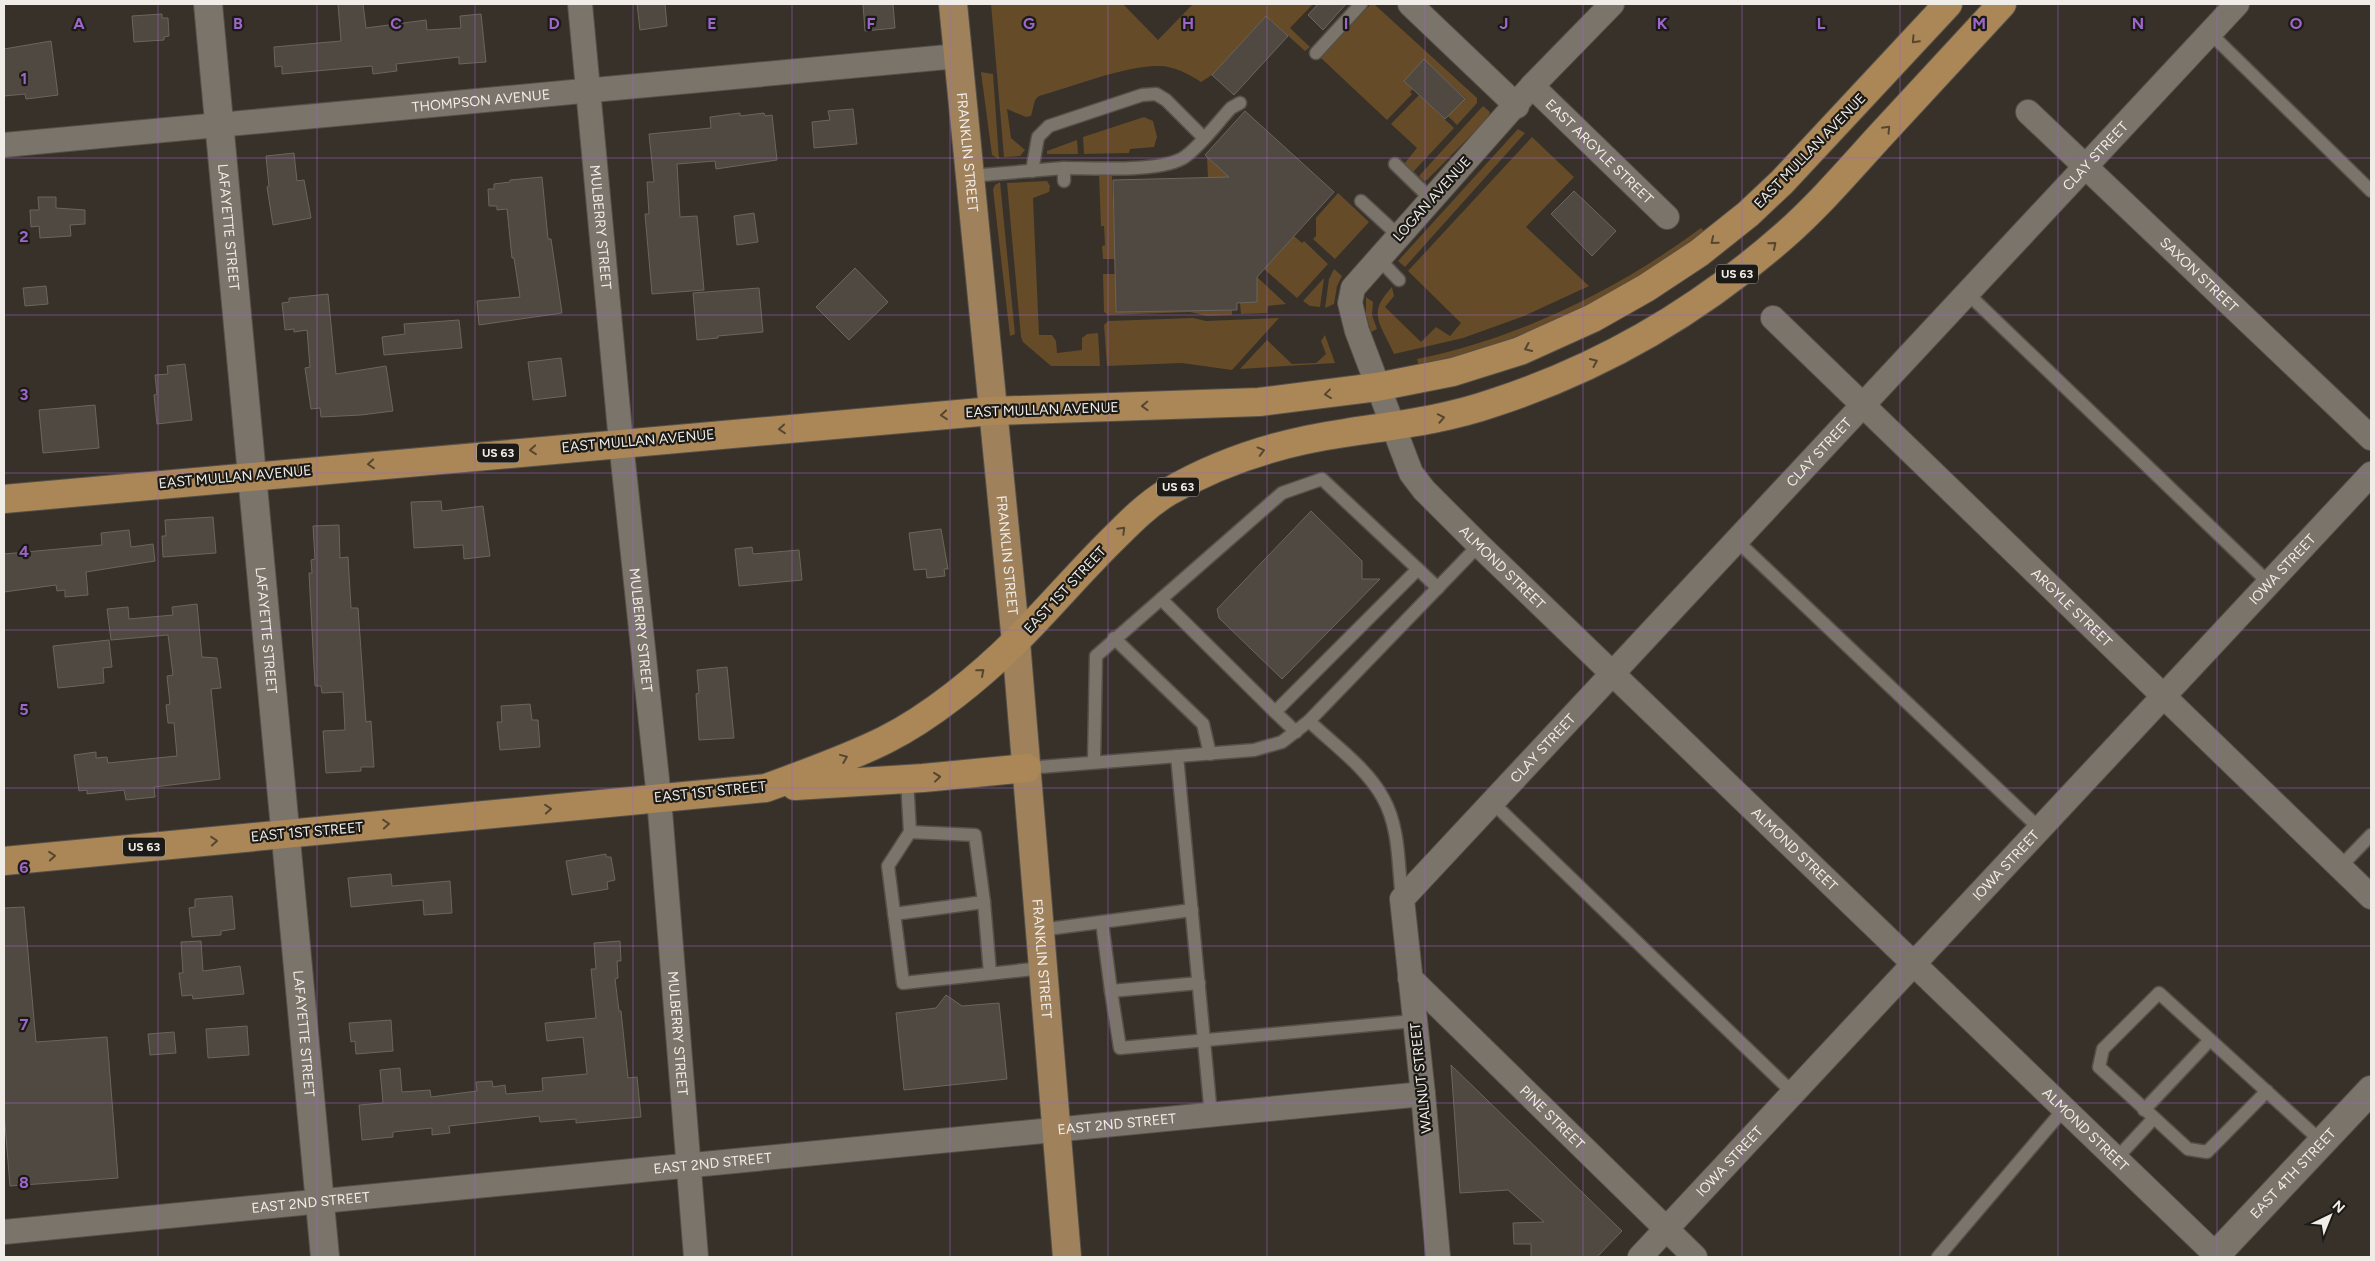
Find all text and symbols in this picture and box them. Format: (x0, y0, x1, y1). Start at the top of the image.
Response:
text: A (73, 14, 85, 33)
text: B (233, 14, 243, 33)
text: C (390, 14, 402, 33)
text: D (548, 14, 560, 33)
text: E (707, 14, 717, 33)
text: F (867, 14, 876, 33)
text: G (1023, 14, 1035, 33)
text: H (1182, 14, 1194, 33)
text: I (1344, 14, 1348, 33)
text: J (1500, 14, 1508, 33)
text: K (1657, 14, 1668, 33)
text: L (1817, 14, 1826, 33)
text: M (1972, 14, 1986, 33)
text: N (2132, 14, 2144, 33)
text: O (2290, 14, 2303, 33)
one-way arrow (1912, 34, 1921, 43)
text: 1 (21, 69, 27, 88)
street label: THOMPSON AVENUE (411, 86, 551, 115)
street label: EAST MULLAN AVENUE (1751, 90, 1869, 212)
street label: FRANKLIN STREET (953, 92, 982, 213)
street label: EAST ARGYLE STREET (1542, 95, 1657, 208)
street label: CLAY STREET (2059, 118, 2132, 194)
one-way arrow (1881, 126, 1890, 135)
street label: LOGAN AVENUE (1390, 153, 1474, 245)
street label: LAFAYETTE STREET (214, 163, 243, 291)
street label: MULBERRY STREET (587, 164, 615, 290)
text: 2 (19, 227, 29, 246)
street label: SAXON STREET (2156, 234, 2242, 316)
one-way arrow (1711, 235, 1720, 243)
one-way arrow (1767, 242, 1776, 250)
road number: US 63 (1716, 264, 1758, 284)
one-way arrow (1524, 341, 1533, 352)
one-way arrow (1589, 358, 1598, 369)
text: 3 (20, 385, 29, 404)
one-way arrow (1324, 388, 1332, 399)
street label: EAST MULLAN AVENUE (965, 399, 1119, 421)
one-way arrow (1141, 401, 1149, 412)
one-way arrow (940, 409, 948, 420)
one-way arrow (1437, 413, 1446, 424)
street label: CLAY STREET (1783, 414, 1855, 490)
one-way arrow (778, 423, 786, 434)
street label: EAST MULLAN AVENUE (561, 426, 715, 456)
road number: US 63 (477, 443, 519, 462)
one-way arrow (529, 444, 537, 455)
one-way arrow (1257, 446, 1266, 457)
one-way arrow (367, 459, 375, 470)
street label: EAST MULLAN AVENUE (158, 462, 312, 492)
road number: US 63 (1157, 478, 1199, 497)
street label: FRANKLIN STREET (993, 495, 1022, 616)
street label: ALMOND STREET (1456, 522, 1549, 613)
one-way arrow (1116, 527, 1125, 536)
street label: IOWA STREET (2245, 530, 2319, 608)
text: 4 (19, 542, 29, 561)
street label: EAST 1ST STREET (1020, 543, 1110, 637)
street label: ARGYLE STREET (2028, 564, 2116, 650)
street label: LAFAYETTE STREET (252, 566, 281, 695)
street label: MULBERRY STREET (626, 567, 656, 693)
one-way arrow (976, 669, 985, 678)
text: 5 (19, 700, 29, 719)
street label: CLAY STREET (1506, 710, 1579, 786)
one-way arrow (840, 754, 848, 764)
one-way arrow (933, 772, 941, 783)
street label: EAST 1ST STREET (653, 778, 767, 806)
one-way arrow (544, 804, 552, 815)
street label: ALMOND STREET (1748, 804, 1841, 895)
street label: EAST 1ST STREET (250, 819, 364, 845)
one-way arrow (382, 819, 390, 830)
street label: IOWA STREET (1969, 826, 2043, 904)
one-way arrow (210, 835, 218, 846)
road number: US 63 (123, 838, 165, 856)
one-way arrow (49, 851, 57, 862)
text: 6 (19, 858, 29, 877)
street label: FRANKLIN STREET (1029, 898, 1056, 1020)
street label: LAFAYETTE STREET (290, 969, 319, 1098)
street label: MULBERRY STREET (664, 970, 691, 1096)
text: 7 (20, 1015, 29, 1034)
street label: WALNUT STREET (1407, 1022, 1435, 1134)
street label: PINE STREET (1516, 1082, 1588, 1153)
street label: ALMOND STREET (2039, 1084, 2132, 1175)
street label: EAST 2ND STREET (1057, 1110, 1177, 1138)
street label: IOWA STREET (1693, 1122, 1766, 1200)
street label: EAST 4TH STREET (2246, 1124, 2339, 1222)
street label: EAST 2ND STREET (653, 1149, 773, 1177)
text: 8 (19, 1173, 29, 1192)
street label: EAST 2ND STREET (251, 1188, 371, 1216)
north arrow (2305, 1191, 2355, 1241)
text: N (2329, 1197, 2348, 1217)

